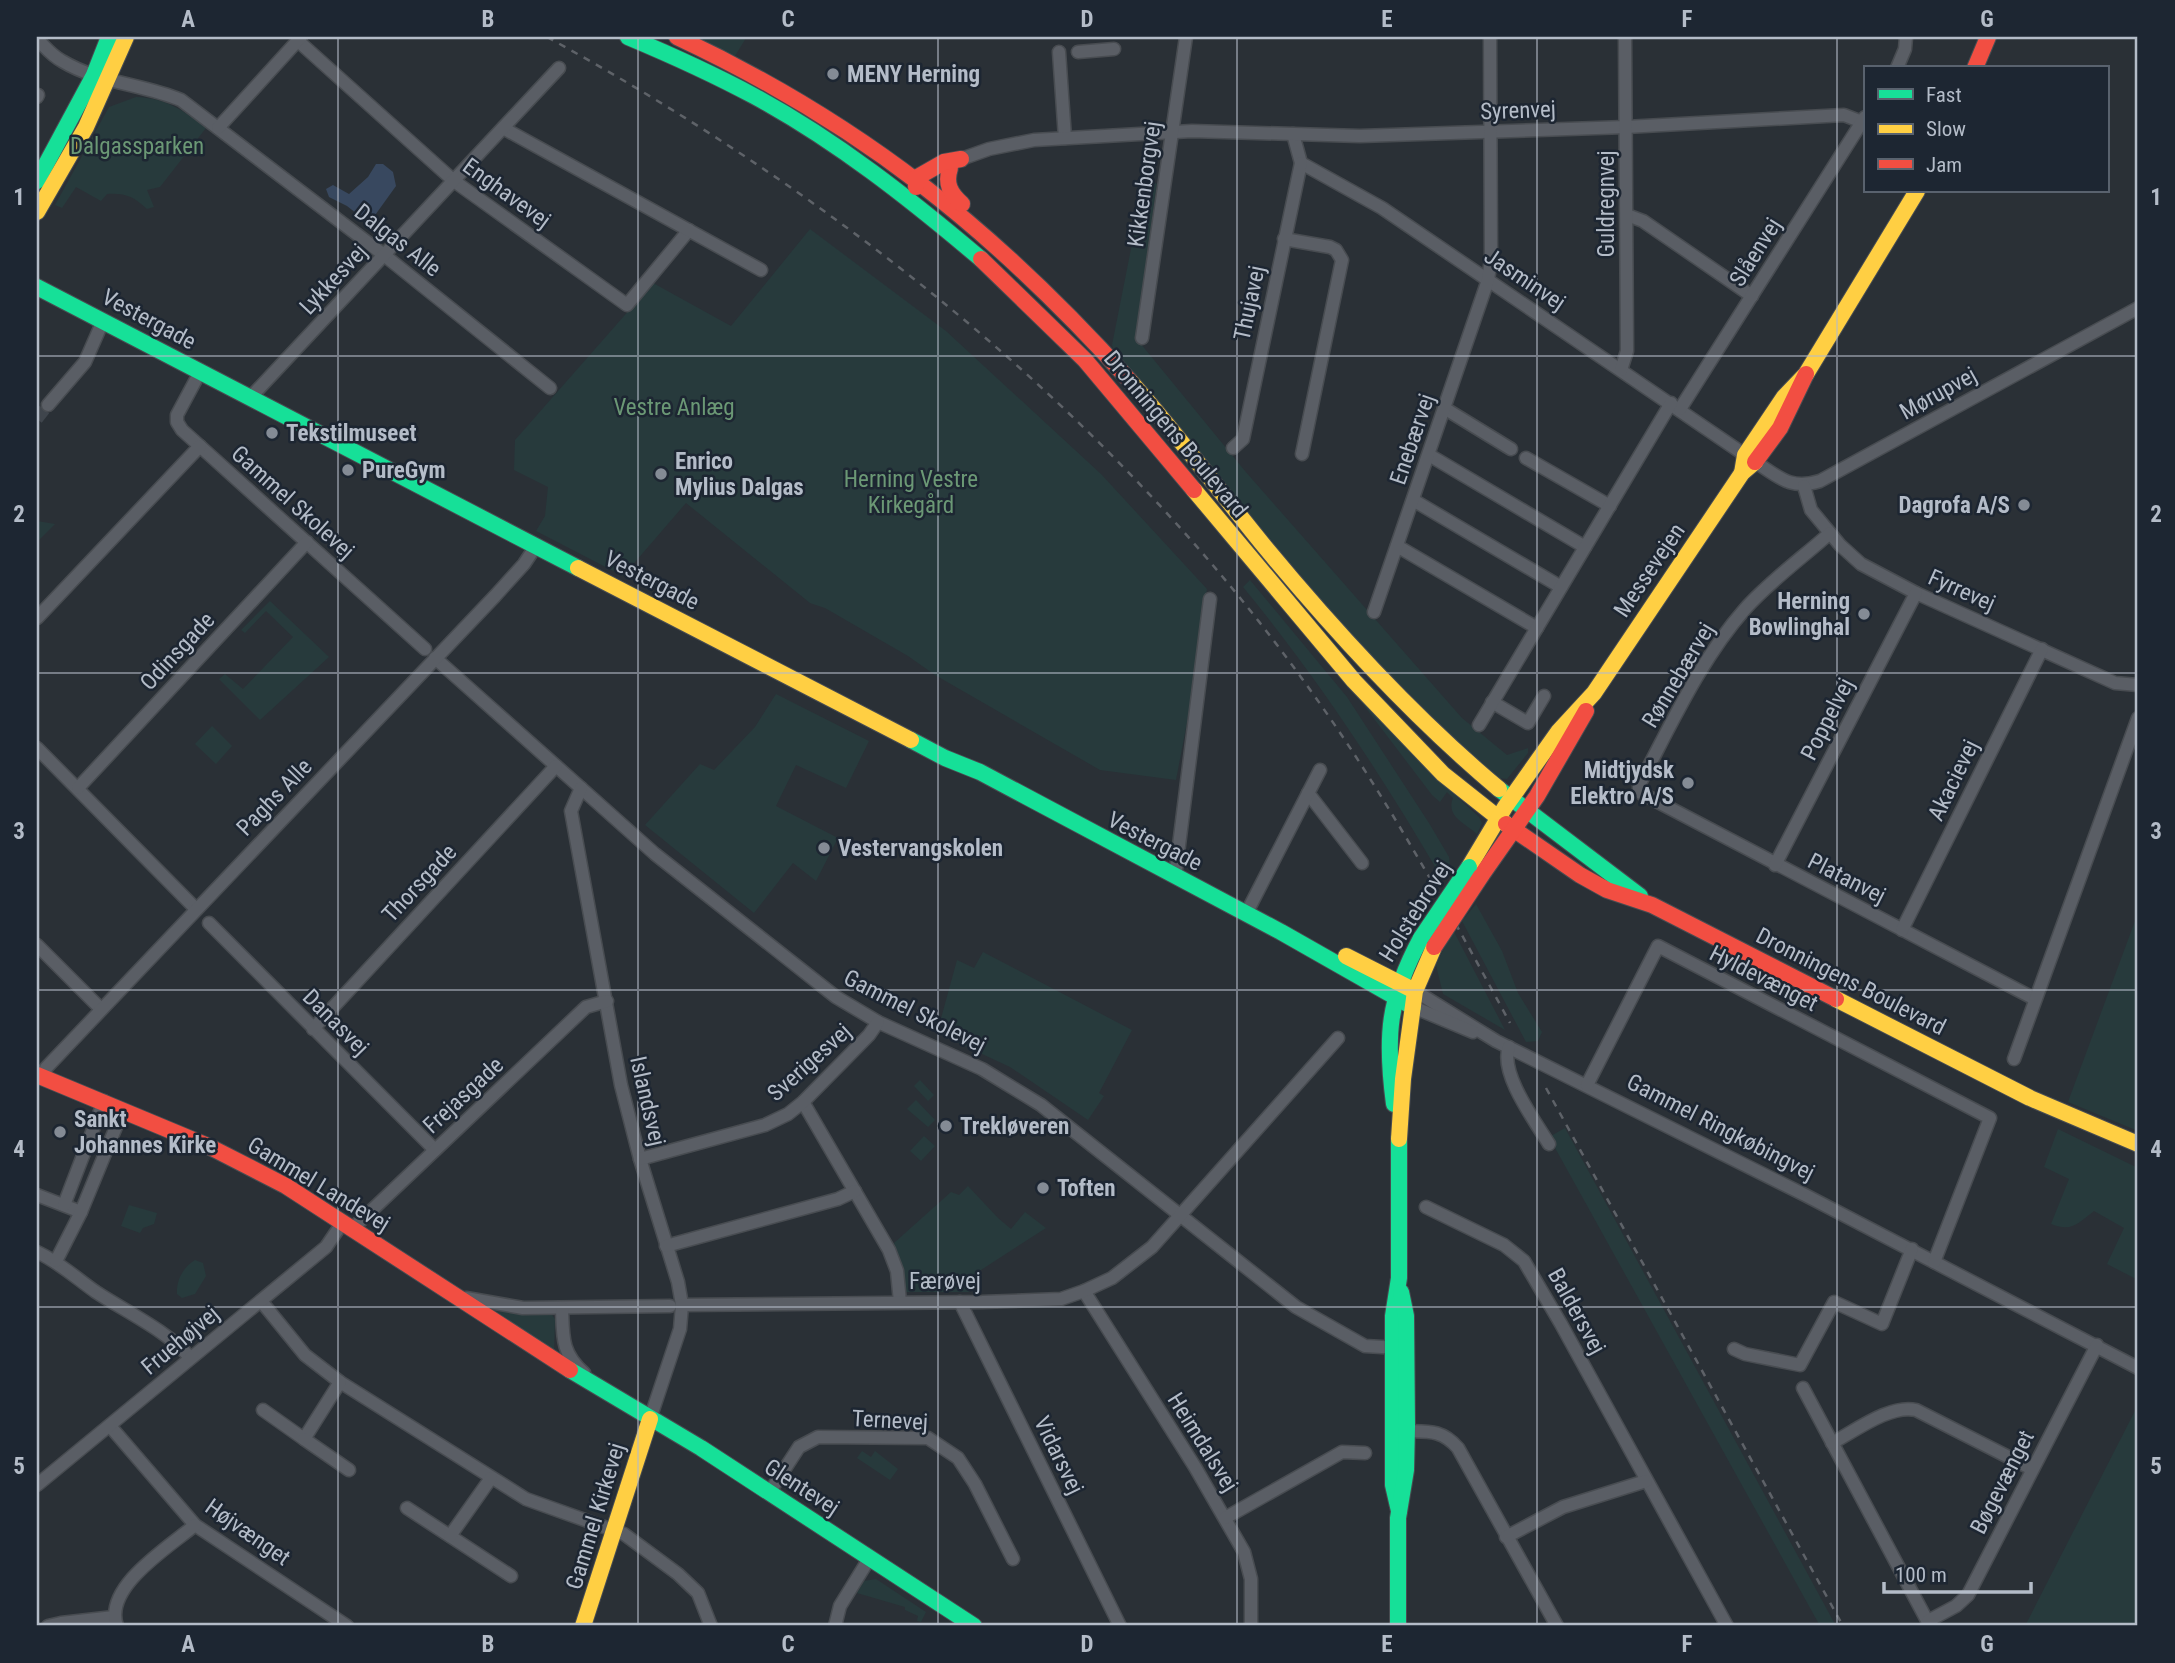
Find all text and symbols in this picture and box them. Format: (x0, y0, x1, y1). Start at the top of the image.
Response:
text: A (181, 6, 195, 33)
text: B (482, 6, 494, 33)
text: C (781, 6, 795, 33)
text: D (1081, 6, 1094, 33)
text: E (1381, 6, 1393, 33)
text: F (1682, 6, 1693, 33)
text: G (1980, 6, 1994, 33)
place label: MENY Herning (847, 61, 980, 88)
marker: MENY Herning (825, 66, 841, 82)
legend (1864, 66, 2108, 192)
text: Fast (1926, 83, 1962, 107)
street label: Syrenvej (1480, 96, 1556, 125)
text: Slow (1926, 117, 1966, 141)
street label: Kikkenborgvej (1122, 119, 1167, 249)
park label: Dalgassparken (70, 133, 204, 160)
street label: Guldregnvej (1593, 150, 1620, 258)
street label: Enghavevej (458, 153, 556, 234)
text: Jam (1926, 153, 1962, 177)
text: 1 (13, 184, 25, 211)
text: 1 (2150, 184, 2162, 211)
street label: Dalgas Alle (349, 198, 446, 282)
street label: Slåenvej (1724, 213, 1787, 292)
street label: Lykkesvej (294, 239, 373, 320)
street label: Jasminvej (1479, 242, 1570, 316)
street label: Thujavej (1228, 263, 1271, 343)
street label: Vestergade (97, 283, 200, 355)
street label: Dronningens Boulevard (1098, 346, 1253, 523)
street label: Mørupvej (1895, 361, 1981, 426)
street label: Enebærvej (1384, 390, 1441, 488)
park label: Vestre Anlæg (613, 394, 735, 421)
place label: Tekstilmuseet (286, 420, 416, 447)
marker: Tekstilmuseet (264, 425, 280, 441)
street label: Gammel Skolevej (226, 440, 360, 565)
place label: Enrico Mylius Dalgas (675, 448, 804, 501)
place label: PureGym (362, 457, 446, 484)
marker: PureGym (340, 462, 356, 478)
marker: Enrico Mylius Dalgas (653, 466, 669, 482)
park label: Herning Vestre Kirkegård (844, 466, 978, 519)
place label: Dagrofa A/S (1898, 492, 2010, 519)
marker: Dagrofa A/S (2016, 497, 2032, 513)
text: 2 (13, 501, 25, 528)
text: 2 (2150, 501, 2162, 528)
street label: Messevejen (1608, 518, 1691, 622)
street label: Vestergade (600, 545, 704, 616)
street label: Fyrrevej (1924, 564, 1999, 617)
place label: Herning Bowlinghal (1749, 588, 1850, 641)
marker: Herning Bowlinghal (1856, 606, 1872, 622)
street label: Odinsgade (135, 607, 220, 696)
street label: Rønnebærvej (1637, 618, 1720, 733)
street label: Poppelvej (1795, 674, 1860, 765)
street label: Akacievej (1922, 735, 1985, 825)
street label: Paghs Alle (231, 753, 318, 841)
place label: Midtjydsk Elektro A/S (1570, 757, 1675, 810)
marker: Midtjydsk Elektro A/S (1680, 775, 1696, 791)
street label: Vestergade (1103, 806, 1207, 877)
text: 3 (13, 818, 25, 845)
text: 3 (2150, 818, 2162, 845)
place label: Vestervangskolen (838, 835, 1003, 862)
street label: Thorsgade (377, 839, 462, 928)
marker: Vestervangskolen (816, 840, 832, 856)
street label: Platanvej (1803, 847, 1890, 909)
street label: Holstebrovej (1374, 856, 1457, 967)
street label: Dronningens Boulevard (1751, 922, 1950, 1041)
street label: Hyldevænget (1705, 940, 1822, 1017)
street label: Gammel Skolevej (839, 964, 990, 1059)
street label: Danasvej (297, 984, 374, 1061)
street label: Sverigesvej (762, 1018, 857, 1107)
street label: Frejasgade (418, 1052, 509, 1139)
street label: Islandsvej (624, 1054, 671, 1149)
street label: Gammel Ringkøbingvej (1622, 1068, 1819, 1186)
place label: Sankt Johannes Kirke (74, 1106, 216, 1159)
place label: Trekløveren (960, 1113, 1069, 1140)
marker: Trekløveren (938, 1118, 954, 1134)
marker: Sankt Johannes Kirke (52, 1124, 68, 1140)
street label: Gammel Landevej (243, 1131, 395, 1238)
text: 4 (13, 1136, 25, 1163)
text: 4 (2150, 1136, 2162, 1163)
place label: Toften (1057, 1175, 1116, 1202)
marker: Toften (1035, 1180, 1051, 1196)
street label: Baldersvej (1542, 1264, 1611, 1359)
street label: Færøvej (909, 1268, 981, 1295)
street label: Fruehøjvej (136, 1300, 225, 1381)
street label: Heimdalsvej (1162, 1388, 1244, 1497)
street label: Ternevej (851, 1405, 929, 1436)
street label: Vidarsvej (1028, 1412, 1089, 1499)
street label: Bøgevænget (1965, 1426, 2040, 1539)
street label: Gammel Kirkevej (560, 1440, 631, 1593)
text: 5 (13, 1453, 25, 1480)
street label: Glentevej (759, 1453, 844, 1522)
text: 5 (2150, 1453, 2162, 1480)
street label: Højvænget (200, 1493, 295, 1571)
scale bar (1884, 1551, 2032, 1595)
text: 100 m (1895, 1563, 1947, 1587)
text: A (181, 1631, 195, 1658)
text: B (482, 1631, 494, 1658)
text: C (781, 1631, 795, 1658)
text: D (1081, 1631, 1094, 1658)
text: E (1381, 1631, 1393, 1658)
text: F (1682, 1631, 1693, 1658)
text: G (1980, 1631, 1994, 1658)

